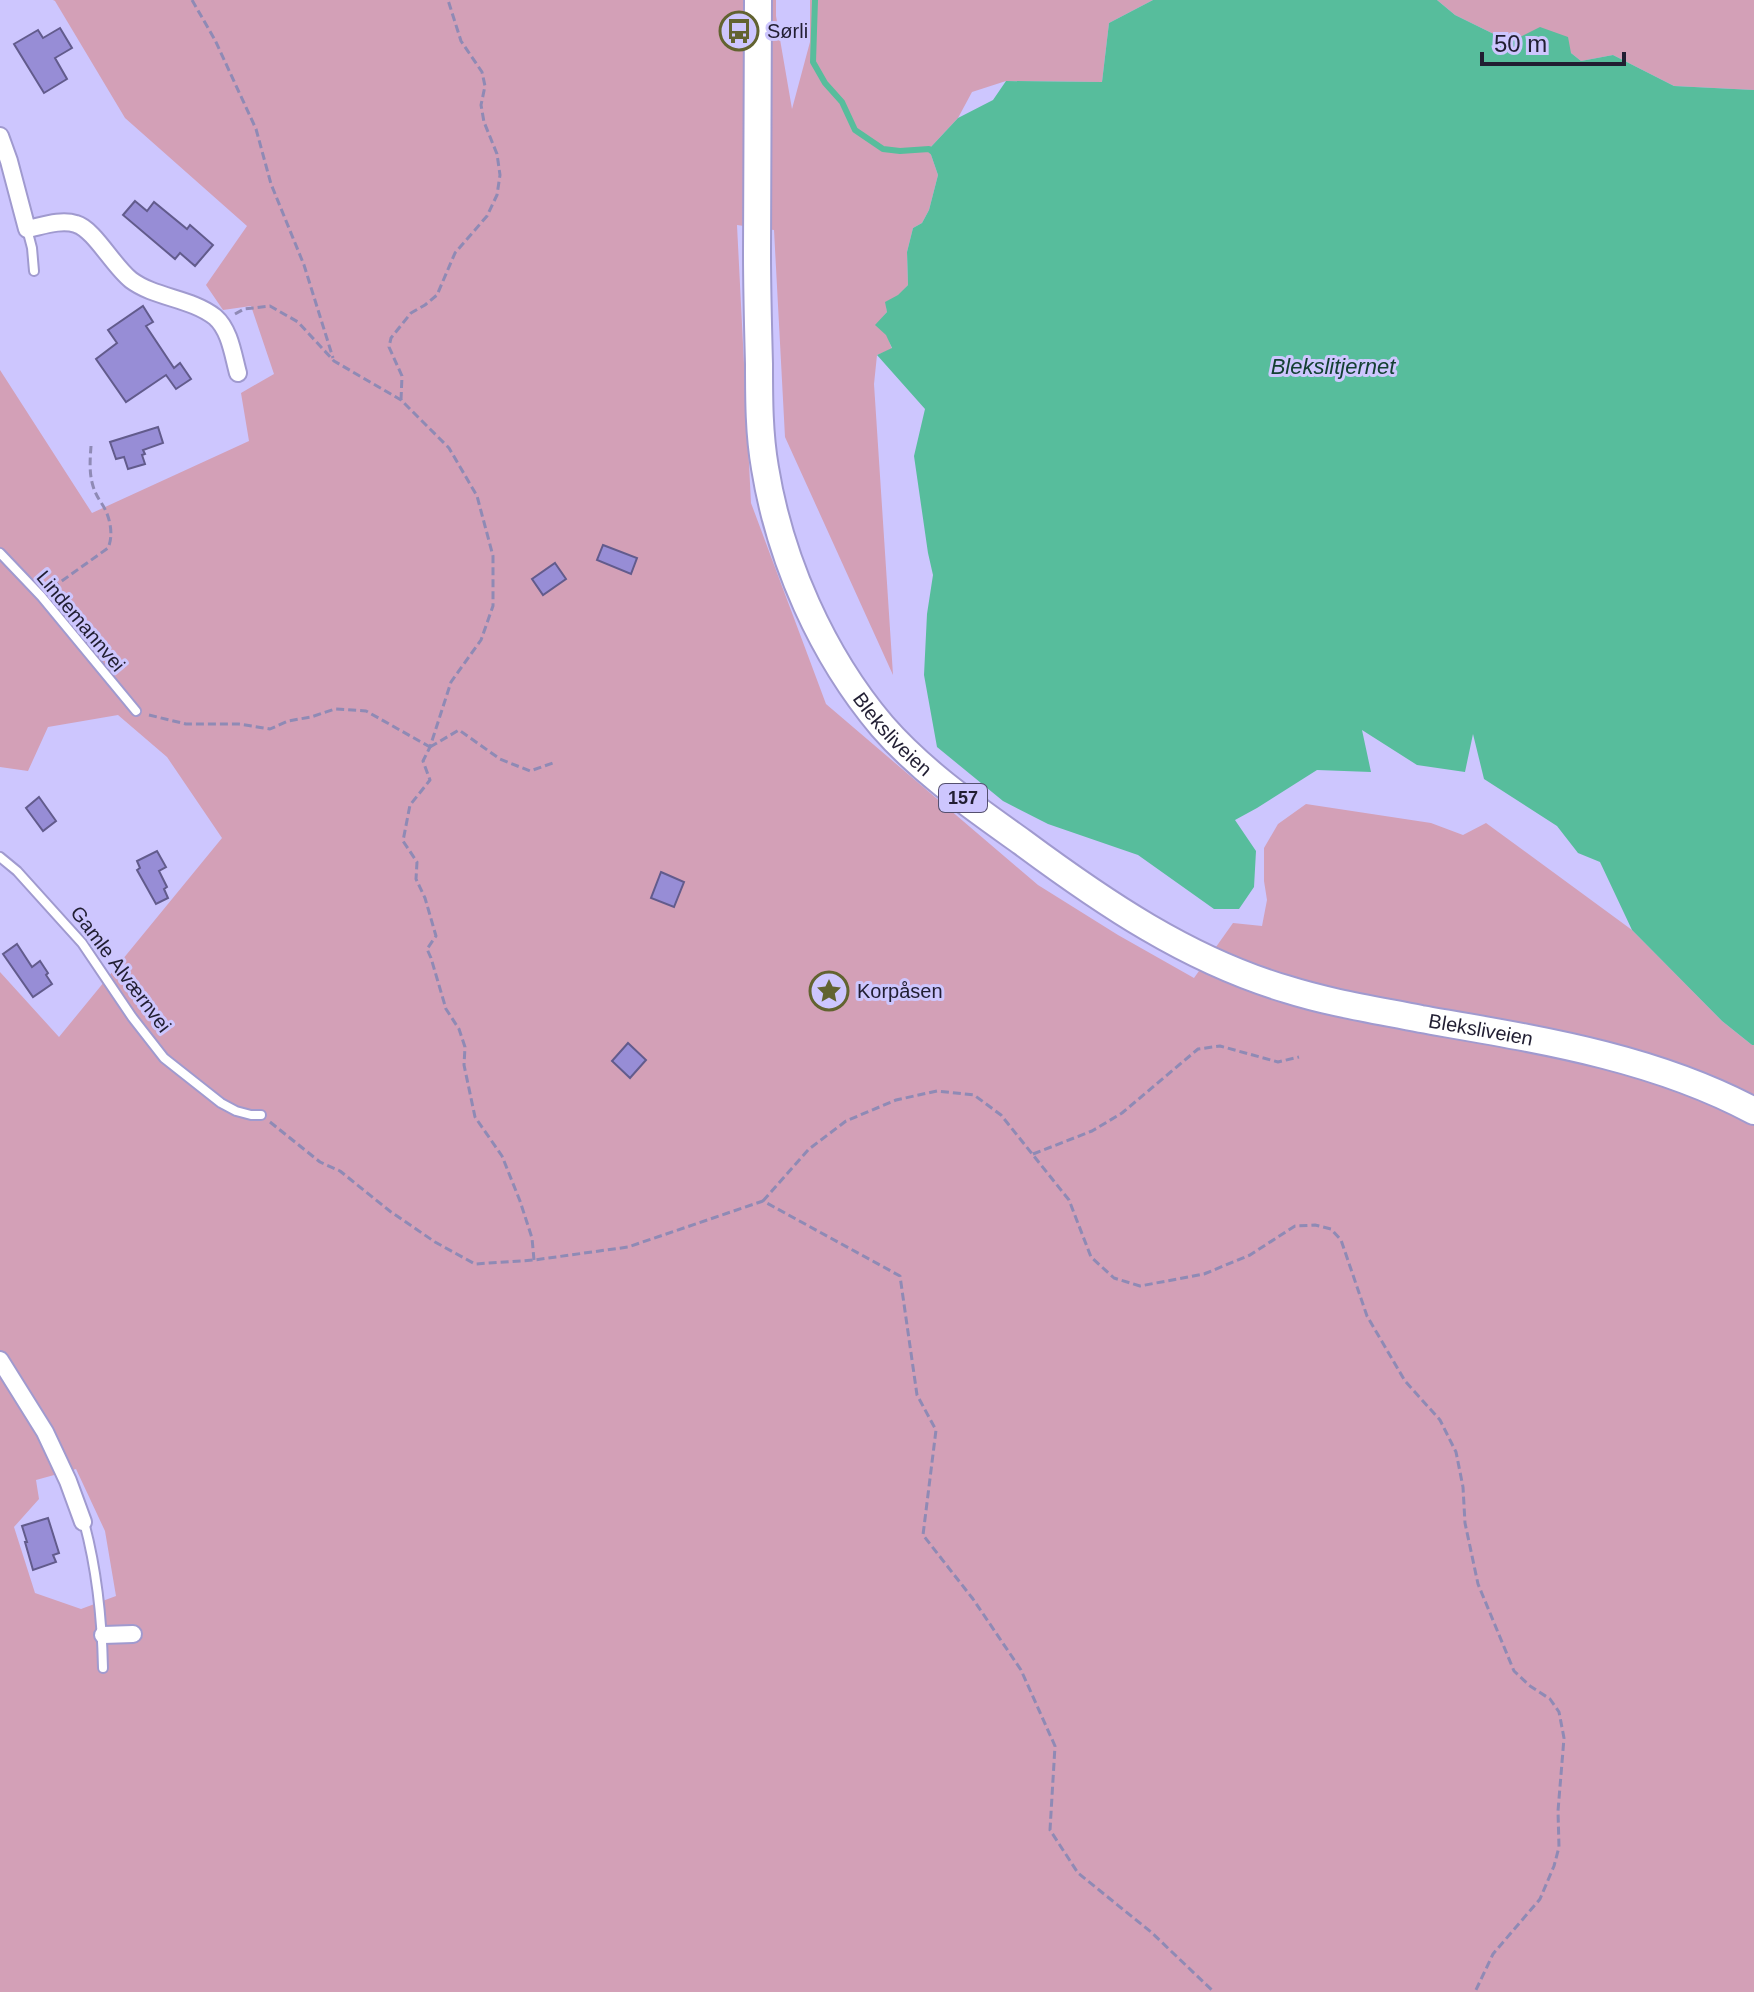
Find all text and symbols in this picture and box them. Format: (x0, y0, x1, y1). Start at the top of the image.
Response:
bus stop icon: Sørli (718, 10, 760, 52)
scale bar (1482, 16, 1624, 66)
place label: Sørli (767, 20, 808, 42)
text: 50 m (1494, 30, 1547, 57)
water label: Blekslitjernet (1271, 354, 1396, 379)
street label: Lindemannvei (33, 566, 129, 676)
street label: Bleksliveien (849, 688, 936, 780)
road number: 157 (939, 784, 987, 812)
street label: Gamle Alværnvei (66, 902, 176, 1036)
place icon: Korpåsen (808, 970, 850, 1012)
place label: Korpåsen (857, 980, 943, 1002)
street label: Bleksliveien (1427, 1010, 1535, 1050)

